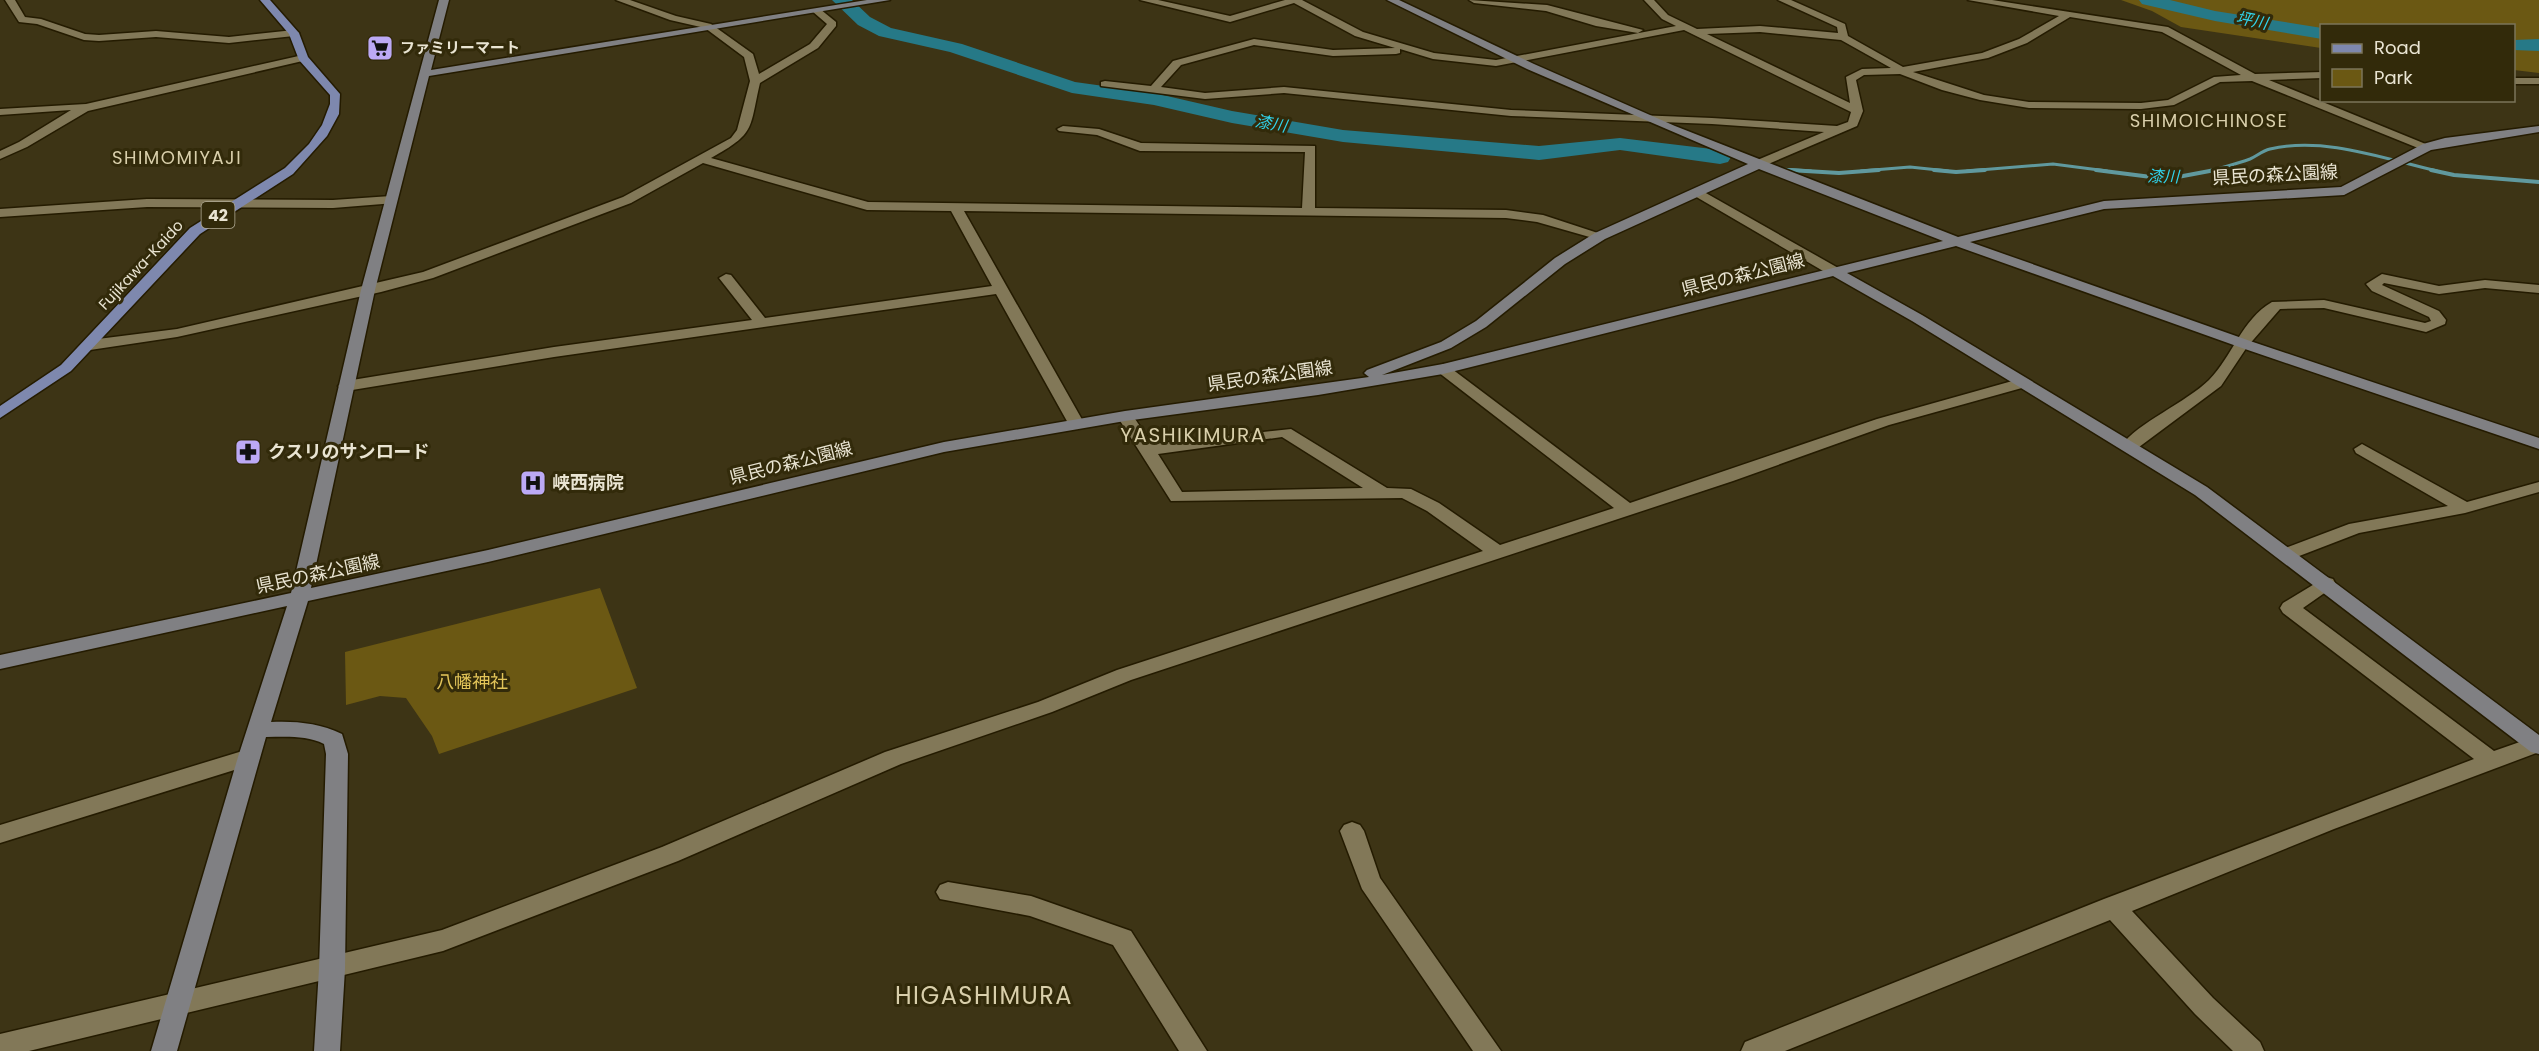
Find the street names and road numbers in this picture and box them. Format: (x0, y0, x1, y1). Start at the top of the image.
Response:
street label: 県民の森公園線 (2211, 159, 2339, 190)
road number: 42 (202, 202, 234, 228)
street label: Fujikawa-Kaido (94, 215, 188, 314)
street label: 県民の森公園線 (1679, 247, 1807, 302)
street label: 県民の森公園線 (1206, 354, 1334, 397)
street label: 県民の森公園線 (727, 435, 855, 490)
street label: 県民の森公園線 (254, 548, 382, 599)

